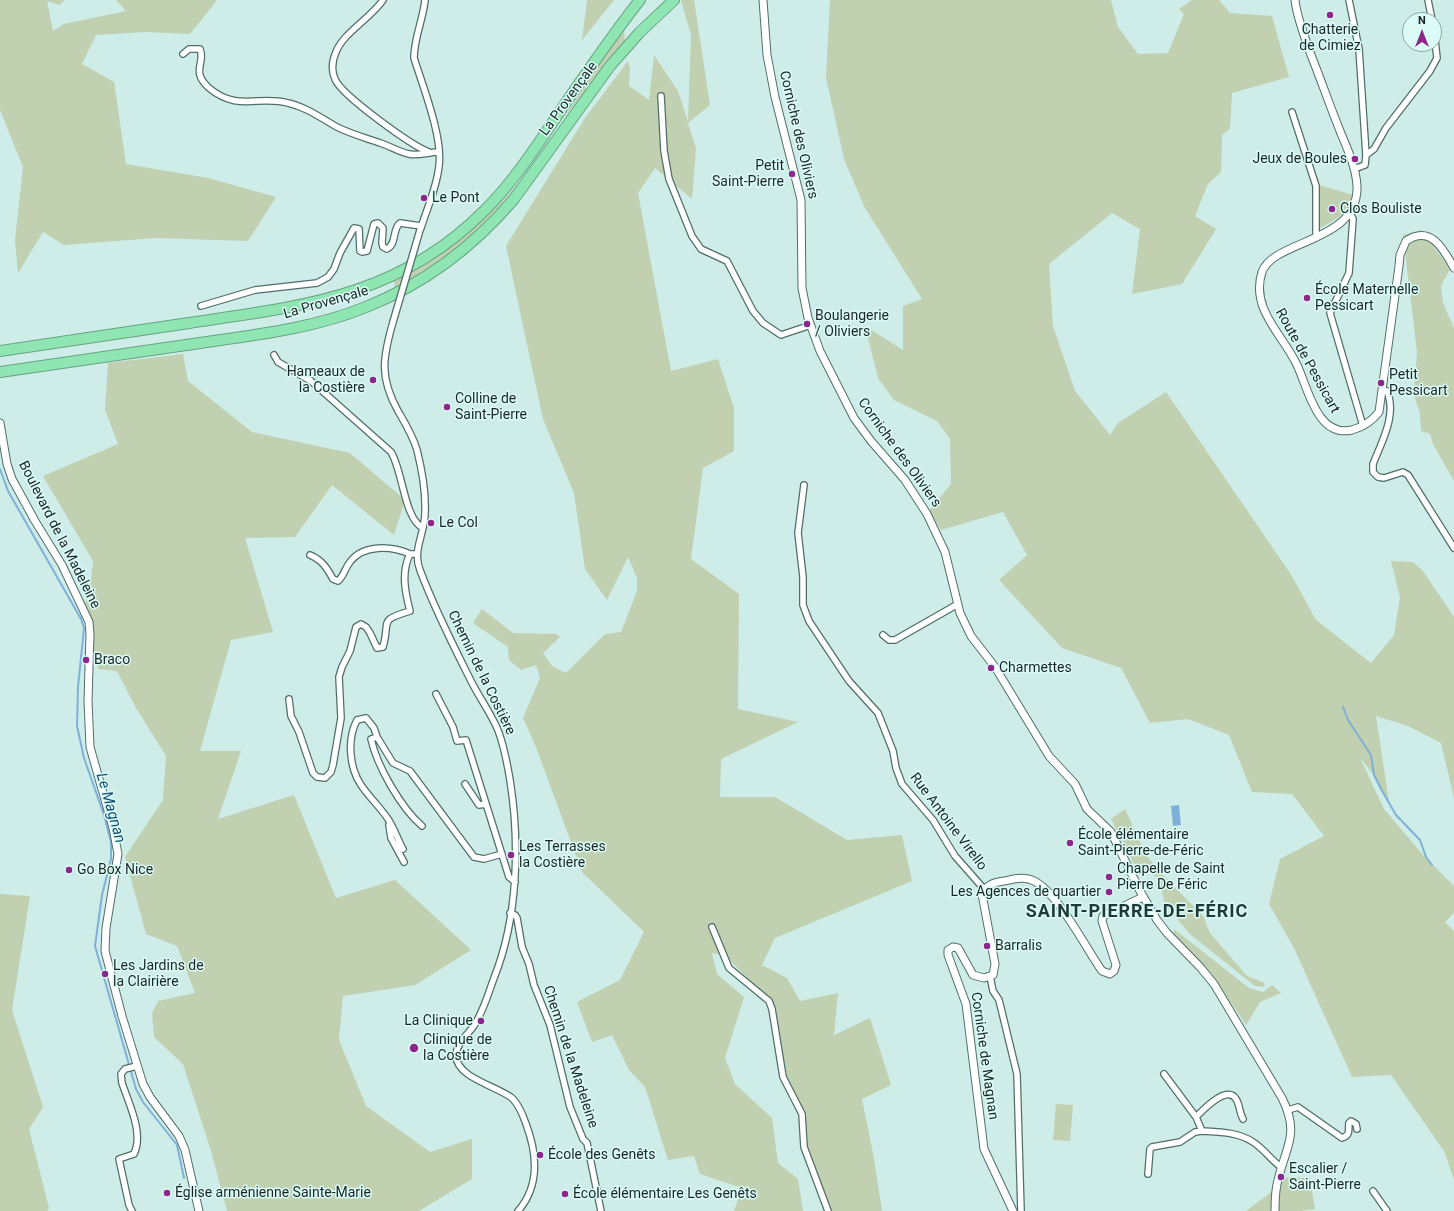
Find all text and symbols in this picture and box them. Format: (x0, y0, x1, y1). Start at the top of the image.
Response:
marker: Chatterie de Cimiez (1325, 10, 1335, 20)
north arrow (1402, 12, 1442, 52)
text: N (1418, 14, 1426, 27)
place label: Chatterie de Cimiez (1299, 22, 1361, 54)
street label: La Provençale (536, 59, 602, 139)
street label: Corniche des Oliviers (775, 69, 821, 201)
place label: Jeux de Boules (1252, 151, 1347, 167)
marker: Jeux de Boules (1350, 154, 1360, 164)
place label: Petit Saint-Pierre (712, 158, 784, 190)
marker: Petit Saint-Pierre (787, 169, 797, 179)
place label: Le Pont (432, 190, 479, 206)
marker: Le Pont (419, 193, 429, 203)
place label: Clos Bouliste (1340, 201, 1422, 217)
marker: Clos Bouliste (1327, 204, 1337, 214)
place label: École Maternelle Pessicart (1315, 282, 1418, 314)
street label: La Provençale (282, 283, 370, 323)
marker: École Maternelle Pessicart (1302, 293, 1312, 303)
street label: Route de Pessicart (1271, 306, 1343, 416)
place label: Boulangerie / Oliviers (815, 308, 889, 340)
marker: Boulangerie / Oliviers (802, 319, 812, 329)
place label: Hameaux de la Costière (287, 364, 365, 396)
place label: Petit Pessicart (1389, 367, 1448, 400)
marker: Hameaux de la Costière (368, 375, 378, 385)
marker: Petit Pessicart (1376, 378, 1386, 388)
place label: Colline de Saint-Pierre (455, 391, 527, 424)
street label: Corniche des Oliviers (854, 395, 944, 511)
marker: Colline de Saint-Pierre (442, 402, 452, 412)
street label: Boulevard de la Madeleine (14, 458, 104, 612)
place label: Le Col (439, 515, 478, 531)
marker: Le Col (426, 518, 436, 528)
street label: Chemin de la Costière (444, 608, 518, 738)
place label: Braco (94, 652, 130, 668)
marker: Braco (81, 655, 91, 665)
place label: Charmettes (999, 660, 1072, 676)
marker: Charmettes (986, 663, 996, 673)
street label: Rue Antoine Virello (906, 770, 990, 874)
water label: Le Magnan (91, 771, 129, 845)
place label: École élémentaire Saint-Pierre-de-Féric (1078, 827, 1204, 860)
marker: École élémentaire Saint-Pierre-de-Féric (1065, 838, 1075, 848)
place label: Les Terrasses la Costière (519, 839, 606, 872)
marker: Les Terrasses la Costière (506, 850, 516, 860)
place label: Chapelle de Saint Pierre De Féric (1117, 861, 1225, 894)
place label: Go Box Nice (77, 862, 153, 878)
marker: Go Box Nice (64, 865, 74, 875)
marker: Chapelle de Saint Pierre De Féric (1104, 872, 1114, 882)
place label: Les Agences de quartier (950, 884, 1101, 900)
marker: Les Agences de quartier (1104, 887, 1114, 897)
district label: SAINT-PIERRE-DE-FÉRIC (1026, 901, 1248, 923)
place label: Barralis (995, 938, 1042, 954)
marker: Barralis (982, 941, 992, 951)
place label: Les Jardins de la Clairière (113, 958, 204, 990)
marker: Les Jardins de la Clairière (100, 969, 110, 979)
street label: Chemin de la Madeleine (539, 984, 601, 1130)
street label: Corniche de Magnan (967, 991, 1001, 1121)
place label: La Clinique (404, 1013, 473, 1029)
marker: La Clinique (476, 1016, 486, 1026)
place label: Clinique de la Costière (423, 1032, 492, 1064)
marker: Clinique de la Costière (408, 1042, 420, 1054)
place label: École des Genêts (548, 1147, 655, 1163)
marker: École des Genêts (535, 1150, 545, 1160)
place label: Escalier / Saint-Pierre (1289, 1161, 1361, 1194)
marker: Escalier / Saint-Pierre (1276, 1172, 1286, 1182)
place label: Église arménienne Sainte-Marie (175, 1185, 371, 1201)
place label: École élémentaire Les Genêts (573, 1186, 757, 1202)
marker: Église arménienne Sainte-Marie (162, 1188, 172, 1198)
marker: École élémentaire Les Genêts (560, 1189, 570, 1199)

